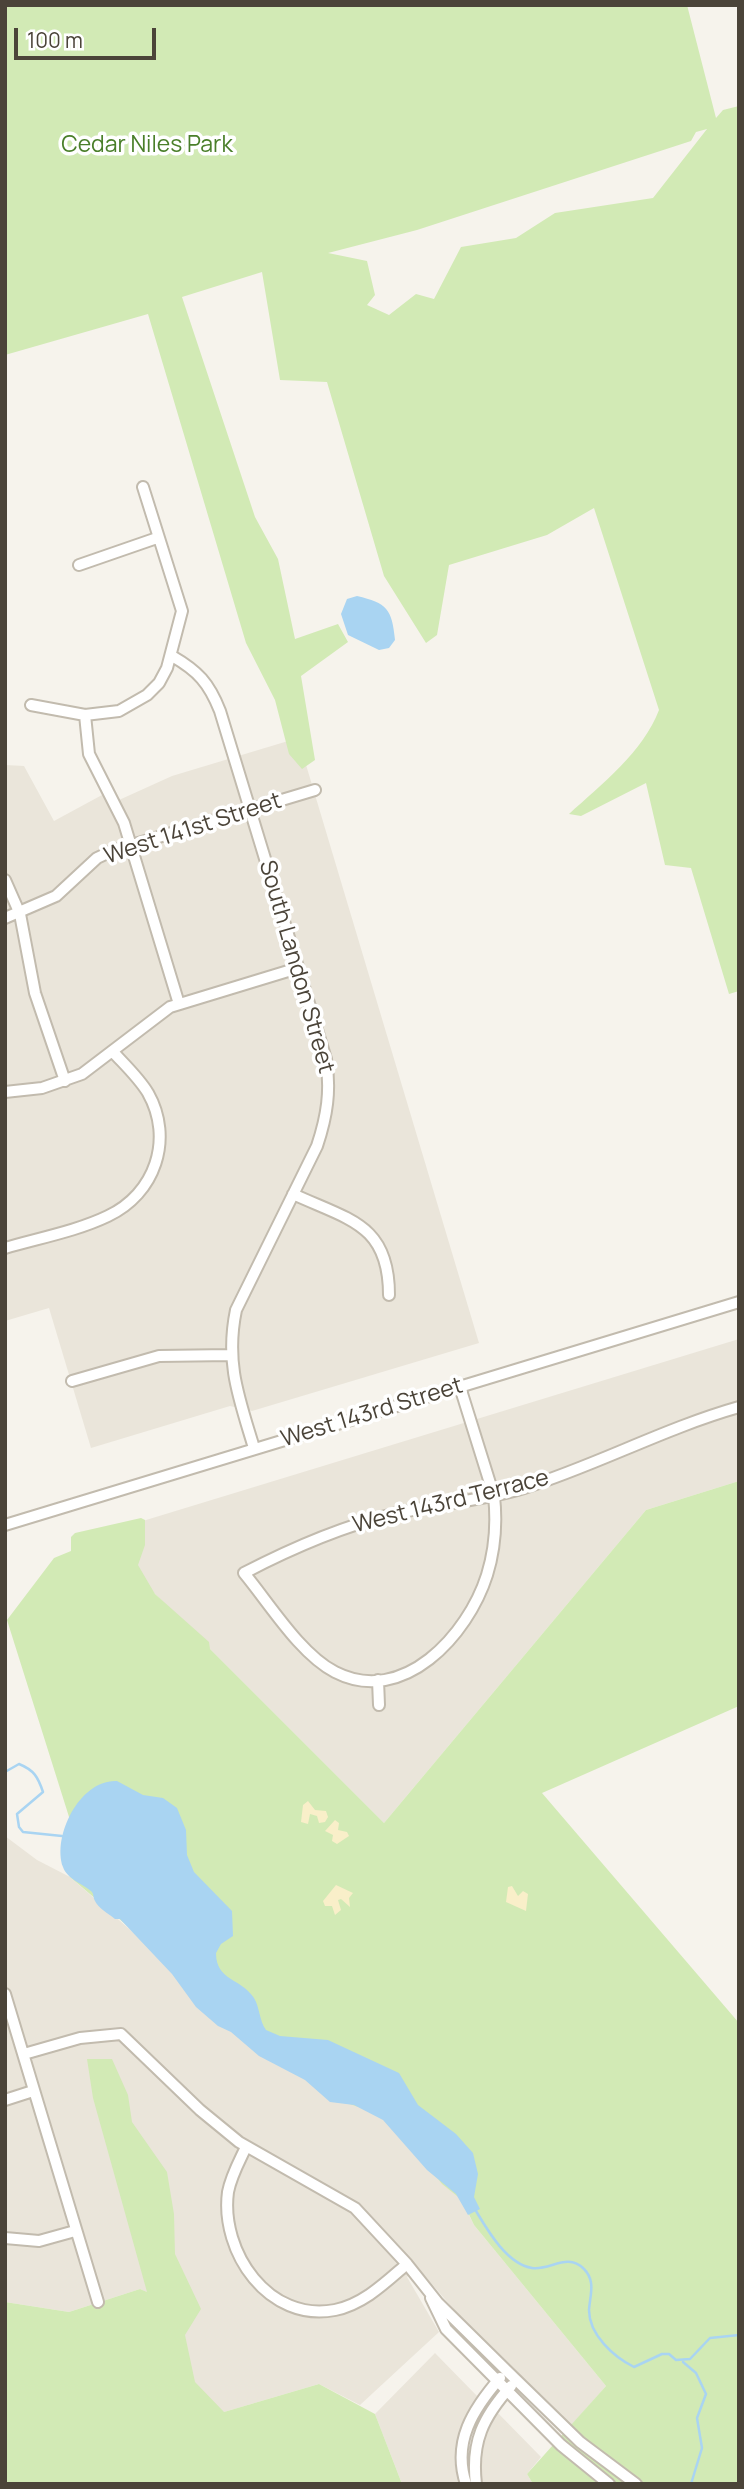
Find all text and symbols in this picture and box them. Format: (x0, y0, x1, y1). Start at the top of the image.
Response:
scale bar (18, 14, 159, 58)
text: 100 m (27, 26, 83, 54)
park label: Cedar Niles Park (61, 132, 233, 160)
street label: West 141st Street (101, 787, 285, 871)
street label: South Landon Street (252, 857, 340, 1077)
street label: West 143rd Street (278, 1372, 466, 1454)
street label: West 143rd Terrace (350, 1464, 552, 1540)

